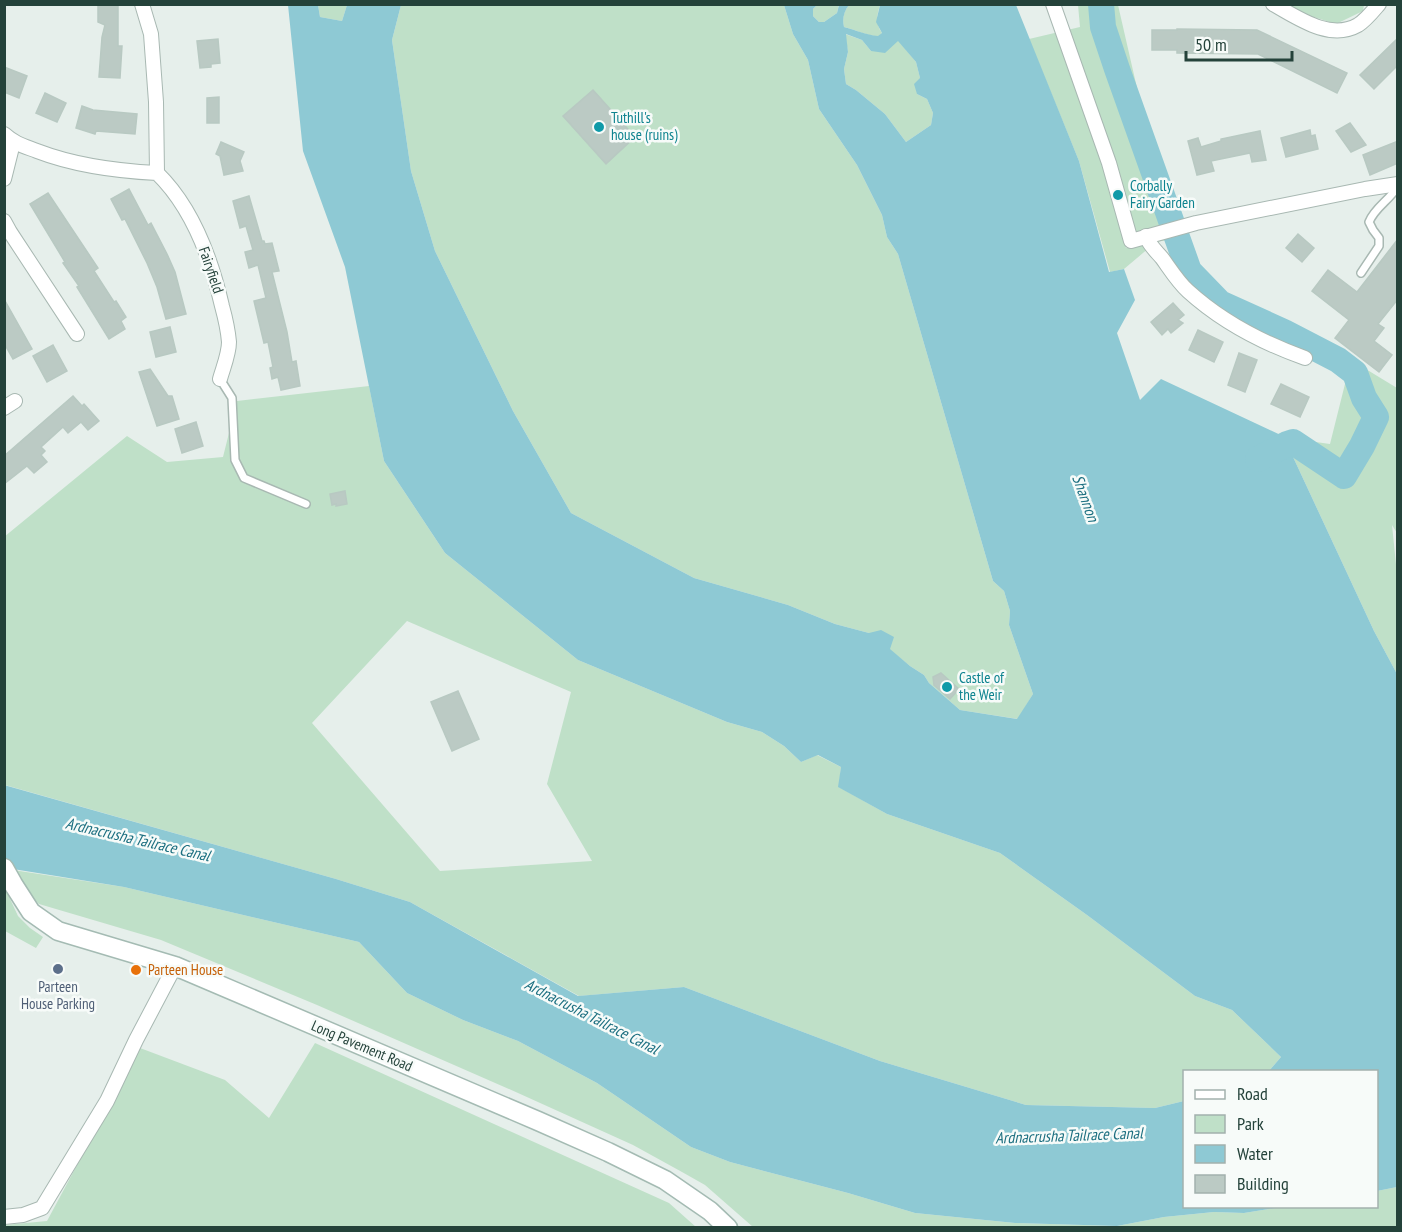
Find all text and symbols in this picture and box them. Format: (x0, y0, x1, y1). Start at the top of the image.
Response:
scale bar (1186, 24, 1292, 62)
text: 50 m (1195, 33, 1227, 56)
place label: Tuthill's house (ruins) (611, 108, 678, 144)
marker: Tuthill's house (ruins) (592, 120, 606, 134)
place label: Corbally Fairy Garden (1130, 176, 1195, 212)
marker: Corbally Fairy Garden (1111, 188, 1125, 202)
street label: Fairyfield (195, 244, 228, 296)
water label: Shannon (1068, 472, 1104, 525)
place label: Castle of the Weir (959, 668, 1005, 704)
marker: Castle of the Weir (940, 680, 954, 694)
water label: Ardnacrusha Tailrace Canal (64, 813, 213, 866)
place label: Parteen House (148, 960, 223, 979)
marker: Parteen House Parking (51, 962, 65, 976)
marker: Parteen House (129, 963, 143, 977)
water label: Ardnacrusha Tailrace Canal (522, 974, 663, 1059)
place label: Parteen House Parking (21, 977, 95, 1013)
street label: Long Pavement Road (309, 1016, 416, 1075)
legend (1183, 1070, 1378, 1208)
text: Road (1237, 1082, 1268, 1105)
text: Park (1237, 1112, 1264, 1135)
water label: Ardnacrusha Tailrace Canal (995, 1122, 1144, 1148)
text: Water (1237, 1142, 1273, 1165)
text: Building (1237, 1172, 1289, 1195)

